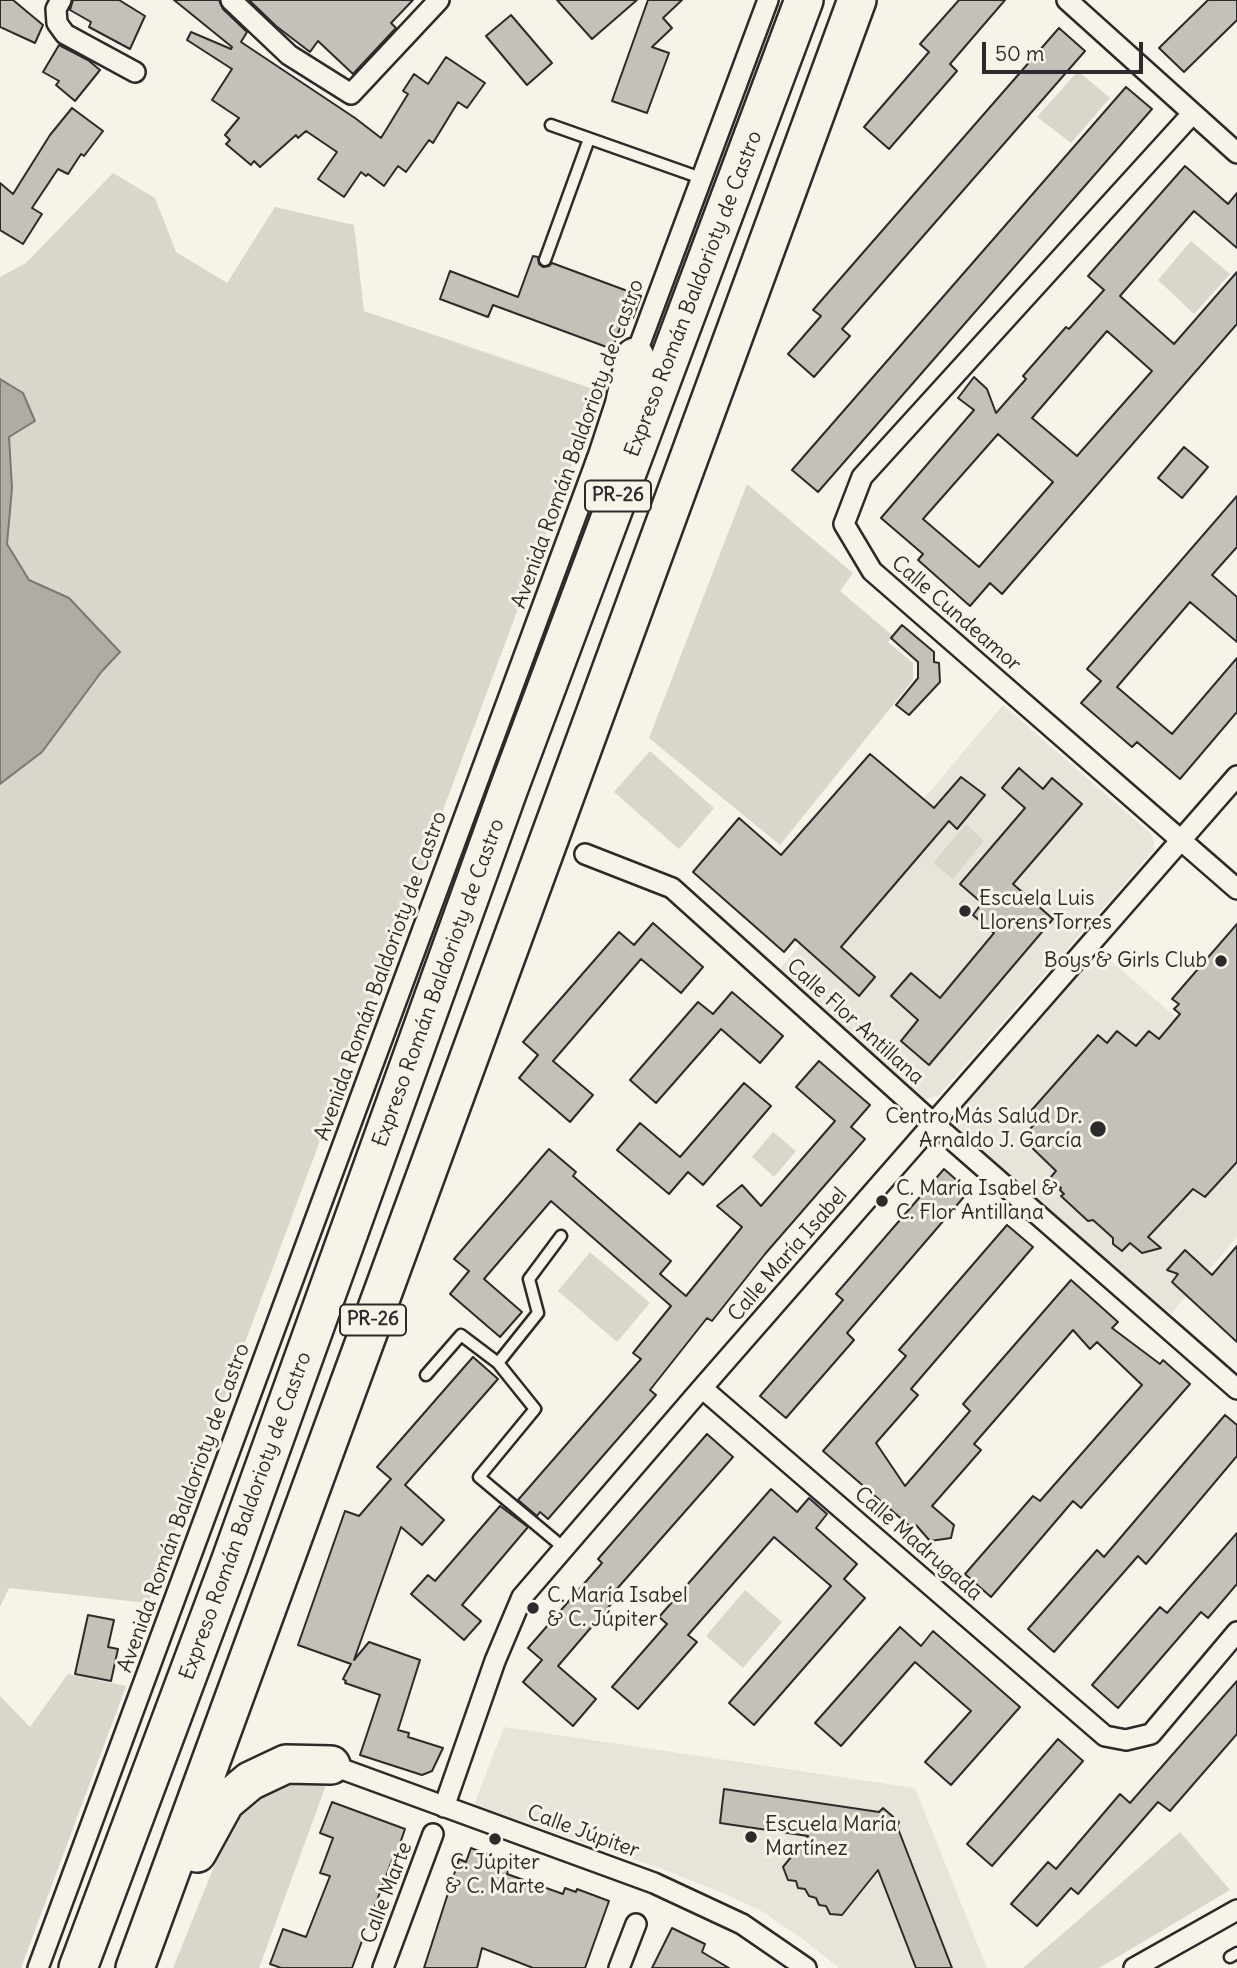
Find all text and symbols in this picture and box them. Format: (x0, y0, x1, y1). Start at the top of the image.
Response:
scale bar (985, 28, 1146, 72)
text: 50 m (995, 40, 1044, 67)
street label: Expreso Román Baldorioty de Castro (620, 127, 768, 461)
street label: Avenida Román Baldorioty de Castro (507, 276, 649, 612)
road number: PR-26 (585, 481, 651, 512)
street label: Calle Cundeamor (886, 551, 1026, 677)
street label: Avenida Román Baldorioty de Castro (310, 808, 452, 1144)
street label: Expreso Román Baldorioty de Castro (368, 816, 510, 1150)
place label: Escuela Luis Llorens Torres (979, 886, 1112, 936)
marker: Escuela Luis Llorens Torres (957, 903, 973, 919)
place label: Boys & Girls Club (1044, 948, 1207, 974)
marker: Boys & Girls Club (1213, 953, 1229, 969)
street label: Calle Flor Antillana (781, 954, 929, 1090)
place label: Centro Más Salud Dr. Arnaldo J. García (885, 1104, 1082, 1154)
marker: Centro Más Salud Dr. Arnaldo J. García (1088, 1119, 1108, 1139)
place label: C. María Isabel & C. Flor Antillana (896, 1176, 1058, 1226)
street label: Calle María Isabel (723, 1183, 853, 1327)
marker: C. María Isabel & C. Flor Antillana (874, 1193, 890, 1209)
road number: PR-26 (340, 1304, 406, 1336)
street label: Avenida Román Baldorioty de Castro (113, 1340, 255, 1676)
street label: Expreso Román Baldorioty de Castro (175, 1349, 317, 1683)
street label: Calle Madrugada (849, 1482, 987, 1606)
place label: C. María Isabel & C. Júpiter (547, 1583, 688, 1633)
marker: C. María Isabel & C. Júpiter (525, 1600, 541, 1616)
street label: Calle Júpiter (523, 1800, 643, 1864)
place label: Escuela María Martínez (765, 1812, 897, 1862)
marker: Escuela María Martínez (743, 1829, 759, 1845)
marker: C. Júpiter & C. Marte (487, 1831, 503, 1847)
street label: Calle Marte (356, 1839, 418, 1947)
place label: C. Júpiter & C. Marte (445, 1850, 545, 1900)

